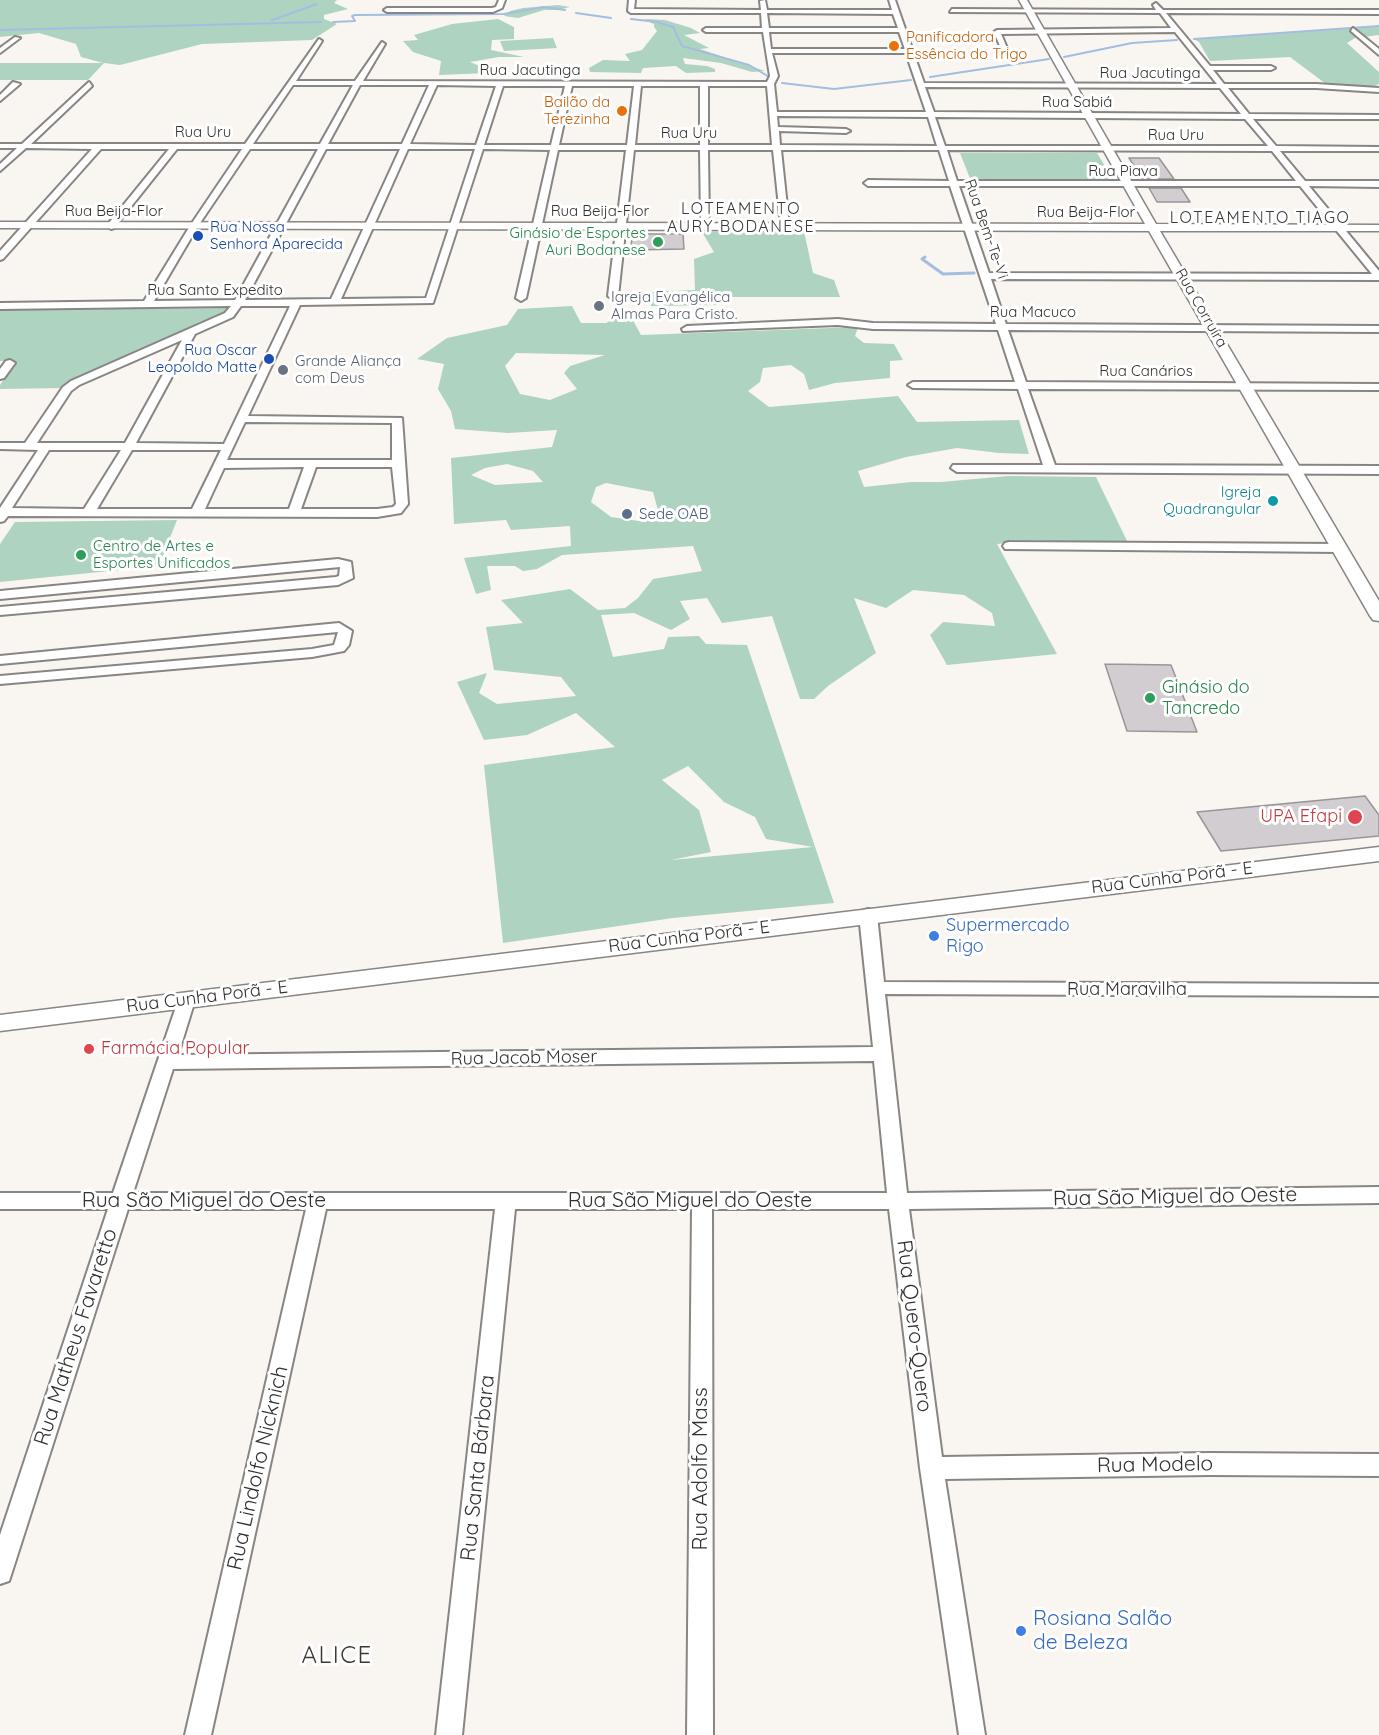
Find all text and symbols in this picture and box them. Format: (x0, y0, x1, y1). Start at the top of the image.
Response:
place label: Panificadora Essência do Trigo (906, 28, 1027, 63)
marker: Panificadora Essência do Trigo (887, 39, 901, 53)
street label: Rua Jacutinga (480, 61, 580, 79)
street label: Rua Jacutinga (1100, 64, 1200, 82)
place label: Bailão da Terezinha (544, 93, 610, 128)
street label: Rua Sabiá (1042, 93, 1112, 111)
marker: Bailão da Terezinha (615, 104, 629, 118)
street label: Rua Uru (175, 123, 231, 141)
street label: Rua Uru (661, 124, 717, 142)
street label: Rua Uru (1148, 126, 1204, 144)
street label: Rua Piava (1088, 162, 1158, 180)
street label: Rua Bem-Te-Vi (961, 177, 1011, 281)
district label: LOTEAMENTO AURY BODANESE (667, 199, 815, 237)
street label: Rua Beija-Flor (65, 202, 163, 220)
street label: Rua Beija-Flor (551, 202, 649, 220)
street label: Rua Beija-Flor (1037, 203, 1135, 221)
district label: LOTEAMENTO TIAGO (1170, 208, 1350, 228)
place label: Rua Nossa Senhora Aparecida (210, 218, 343, 253)
place label: Ginásio de Esportes Auri Bodanese (510, 224, 646, 259)
marker: Rua Nossa Senhora Aparecida (191, 229, 205, 243)
marker: Ginásio de Esportes Auri Bodanese (651, 235, 665, 249)
street label: Rua Corruíra (1171, 265, 1231, 351)
street label: Rua Santo Expedito (147, 281, 283, 299)
place label: Igreja Evangélica Almas Para Cristo. (611, 288, 737, 323)
marker: Igreja Evangélica Almas Para Cristo. (592, 299, 606, 313)
street label: Rua Macuco (990, 303, 1076, 321)
place label: Rua Oscar Leopoldo Matte (148, 341, 257, 376)
marker: Rua Oscar Leopoldo Matte (262, 352, 276, 366)
place label: Grande Aliança com Deus (295, 352, 401, 387)
street label: Rua Canários (1099, 362, 1193, 380)
marker: Grande Aliança com Deus (276, 363, 290, 377)
place label: Igreja Quadrangular (1163, 483, 1261, 518)
marker: Igreja Quadrangular (1266, 494, 1280, 508)
place label: Sede OAB (639, 505, 708, 523)
marker: Sede OAB (620, 507, 634, 521)
place label: Centro de Artes e Esportes Unificados (93, 537, 230, 572)
marker: Centro de Artes e Esportes Unificados (74, 548, 88, 562)
place label: Ginásio do Tancredo (1162, 677, 1250, 720)
marker: Ginásio do Tancredo (1143, 691, 1157, 705)
place label: UPA Efapi (1260, 806, 1342, 828)
marker: UPA Efapi (1346, 808, 1364, 826)
street label: Rua Cunha Porã - E (1090, 857, 1254, 899)
place label: Supermercado Rigo (946, 915, 1069, 958)
street label: Rua Cunha Porã - E (607, 916, 771, 958)
marker: Supermercado Rigo (927, 929, 941, 943)
street label: Rua Cunha Porã - E (125, 976, 289, 1018)
street label: Rua Maravilha (1067, 979, 1187, 1001)
place label: Farmácia Popular (101, 1038, 250, 1060)
marker: Farmácia Popular (82, 1042, 96, 1056)
street label: Rua Jacob Moser (451, 1046, 597, 1070)
street label: Rua São Miguel do Oeste (1053, 1182, 1297, 1212)
street label: Rua São Miguel do Oeste (82, 1188, 326, 1214)
street label: Rua São Miguel do Oeste (568, 1188, 812, 1214)
street label: Rua Matheus Favaretto (29, 1225, 123, 1449)
street label: Rua Quero-Quero (891, 1238, 937, 1414)
street label: Rua Lindolfo Nicknich (222, 1363, 294, 1573)
street label: Rua Santa Bárbara (456, 1374, 500, 1562)
street label: Rua Adolfo Mass (688, 1387, 714, 1551)
street label: Rua Modelo (1097, 1451, 1213, 1479)
place label: Rosiana Salão de Beleza (1033, 1606, 1172, 1656)
marker: Rosiana Salão de Beleza (1014, 1624, 1028, 1638)
district label: ALICE (301, 1642, 373, 1670)

